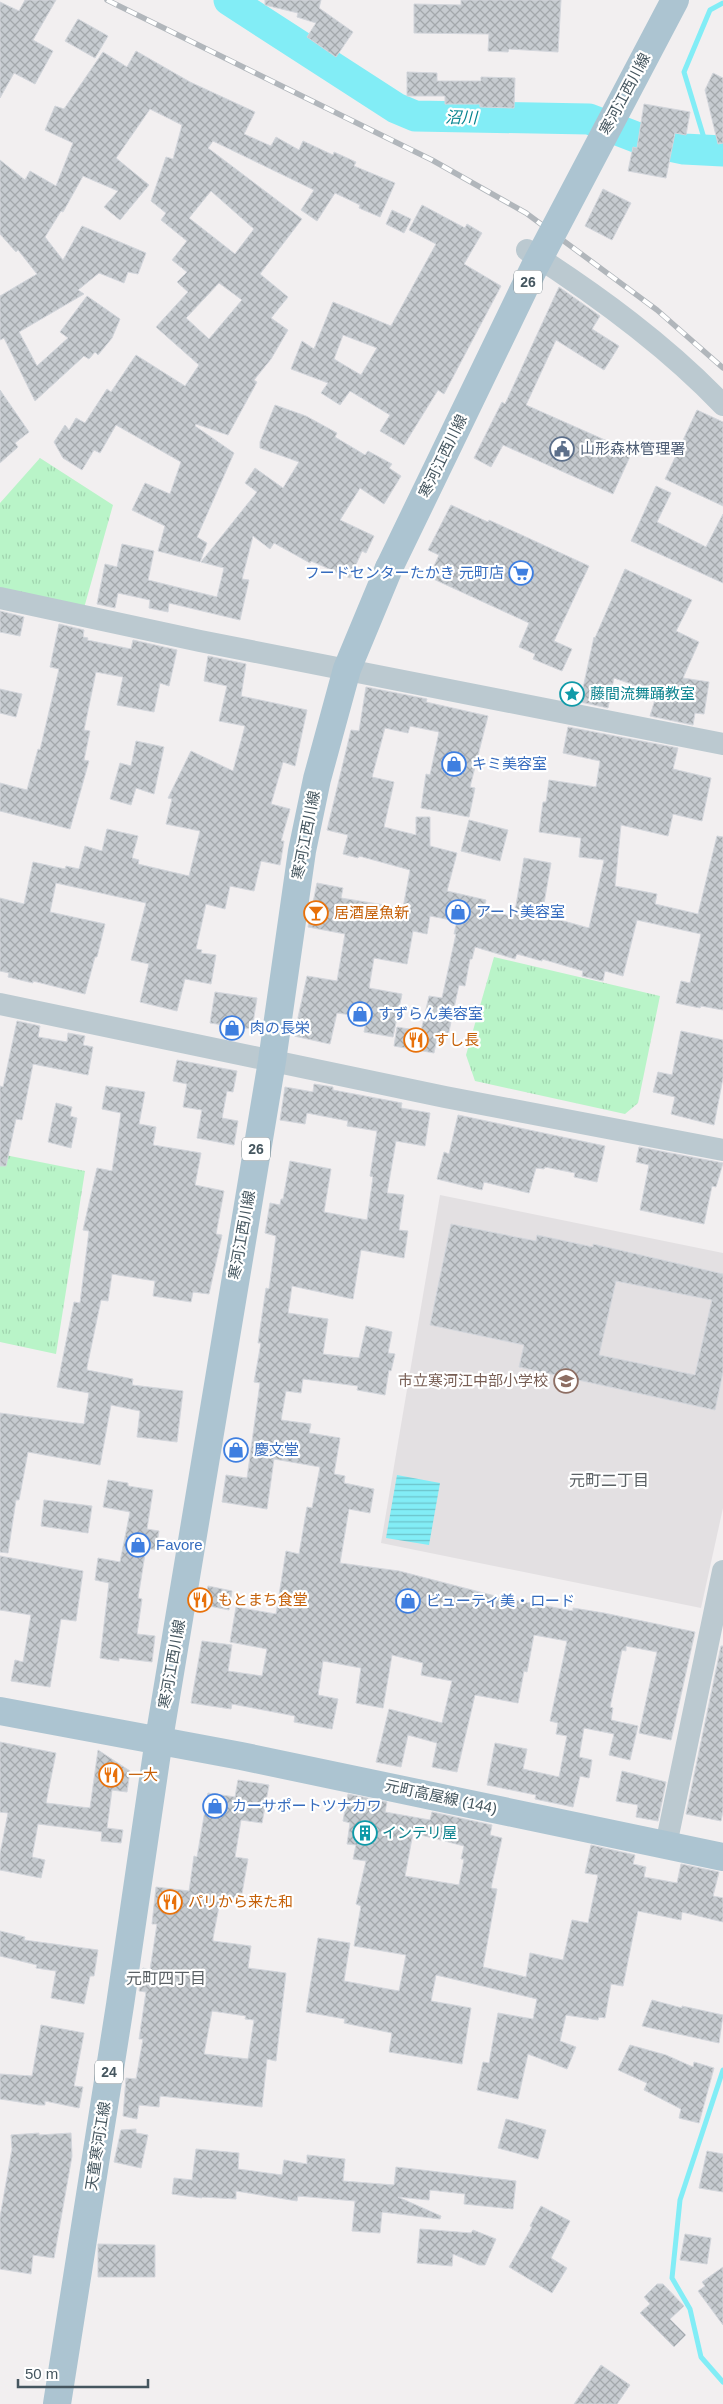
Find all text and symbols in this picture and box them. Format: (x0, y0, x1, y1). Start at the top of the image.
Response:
street label: 寒河江西川線 (596, 50, 653, 137)
water label: 沼川 (445, 109, 479, 126)
road number: 26 (514, 270, 542, 294)
street label: 寒河江西川線 (415, 412, 470, 500)
public building icon: 山形森林管理署 (549, 436, 575, 462)
place label: 山形森林管理署 (580, 440, 685, 457)
supermarket icon: フードセンターたかき 元町店 (508, 560, 534, 586)
place label: フードセンターたかき 元町店 (305, 564, 504, 581)
place icon: 藤間流舞踊教室 (559, 681, 585, 707)
place label: 藤間流舞踊教室 (590, 685, 695, 702)
shop icon: キミ美容室 (441, 751, 467, 777)
place label: キミ美容室 (472, 755, 547, 772)
street label: 寒河江西川線 (289, 789, 322, 881)
shop icon: アート美容室 (445, 899, 471, 925)
bar icon: 居酒屋魚新 (303, 900, 329, 926)
place label: アート美容室 (476, 903, 565, 920)
place label: 居酒屋魚新 (334, 904, 409, 921)
shop icon: すずらん美容室 (347, 1001, 373, 1027)
place label: すずらん美容室 (378, 1005, 483, 1022)
shop icon: 肉の長栄 (219, 1015, 245, 1041)
place label: 肉の長栄 (250, 1019, 310, 1036)
restaurant icon: すし長 (403, 1027, 429, 1053)
place label: すし長 (434, 1031, 479, 1048)
road number: 26 (242, 1138, 270, 1160)
street label: 寒河江西川線 (225, 1189, 258, 1281)
school or university icon: 市立寒河江中部小学校 (553, 1368, 579, 1394)
place label: 市立寒河江中部小学校 (398, 1372, 548, 1389)
shop icon: 慶文堂 (223, 1437, 249, 1463)
place label: 慶文堂 (254, 1441, 299, 1458)
district label: 元町二丁目 (569, 1472, 649, 1489)
shop icon: Favore (125, 1532, 151, 1558)
place label: Favore (156, 1536, 203, 1553)
restaurant icon: もとまち食堂 (187, 1587, 213, 1613)
shop icon: ビューティ美・ロード (395, 1588, 421, 1614)
place label: もとまち食堂 (218, 1591, 308, 1608)
place label: ビューティ美・ロード (426, 1592, 575, 1609)
street label: 寒河江西川線 (155, 1618, 188, 1710)
restaurant icon: 一大 (98, 1762, 124, 1788)
place label: 一大 (128, 1766, 158, 1783)
street label: 元町高屋線 (144) (383, 1776, 499, 1817)
shop icon: カーサポートツナカワ (202, 1793, 228, 1819)
place label: カーサポートツナカワ (232, 1797, 382, 1814)
building icon: インテリ屋 (352, 1820, 378, 1846)
place label: インテリ屋 (382, 1824, 457, 1841)
restaurant icon: パリから来た和 (157, 1889, 183, 1915)
place label: パリから来た和 (188, 1893, 293, 1910)
district label: 元町四丁目 (126, 1970, 206, 1987)
road number: 24 (95, 2060, 123, 2084)
street label: 天童寒河江線 (82, 2100, 113, 2192)
scale bar (18, 2356, 148, 2388)
text: 50 m (25, 2365, 58, 2382)

